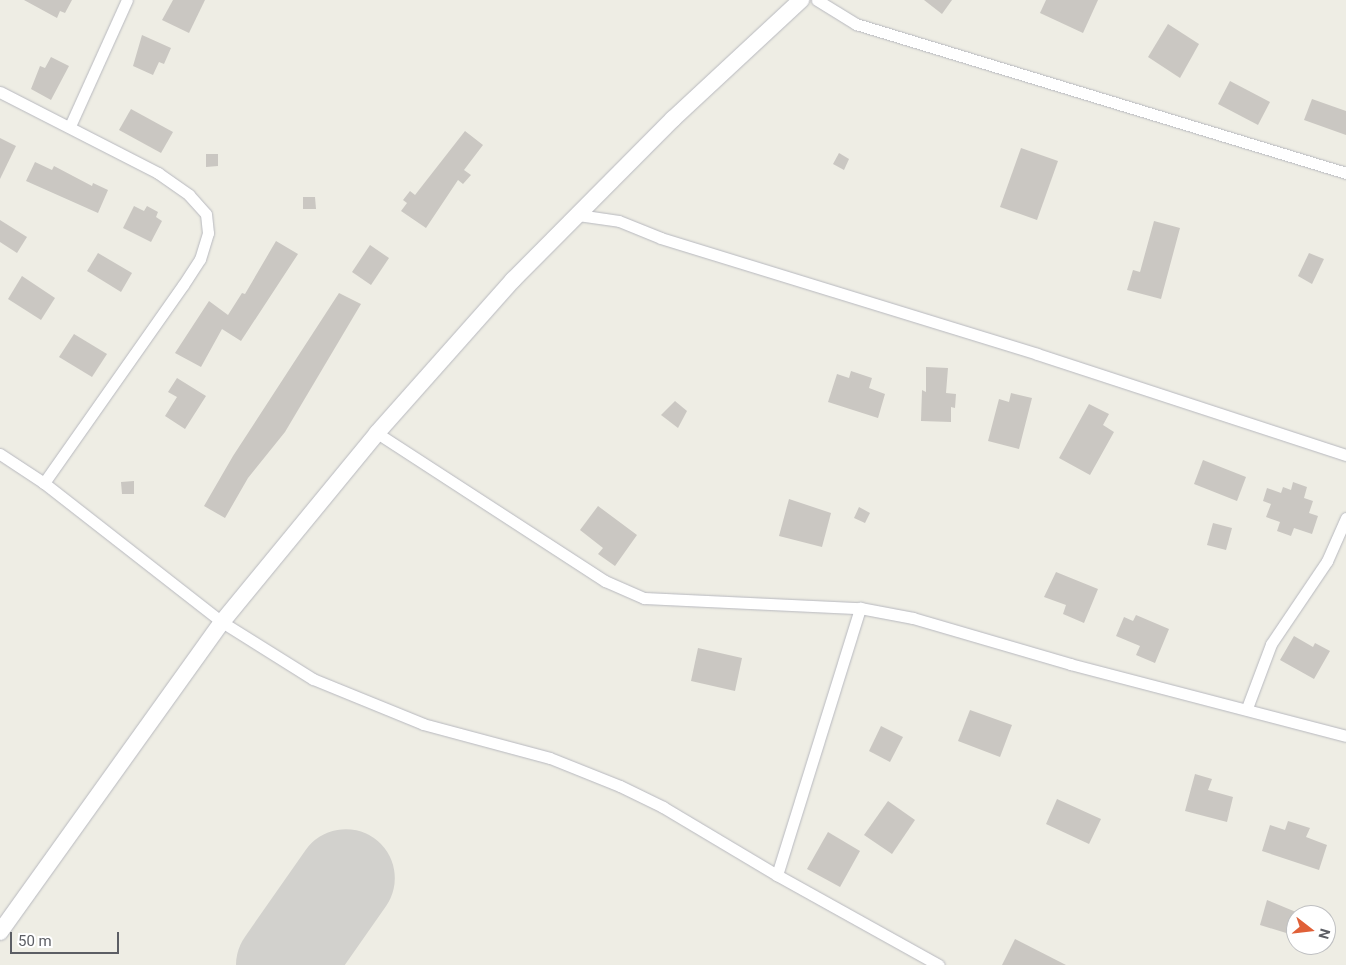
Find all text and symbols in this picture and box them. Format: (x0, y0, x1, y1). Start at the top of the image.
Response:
north arrow (1286, 905, 1336, 955)
scale bar (12, 922, 121, 954)
text: N (1315, 927, 1334, 941)
text: 50 m (18, 932, 52, 950)

